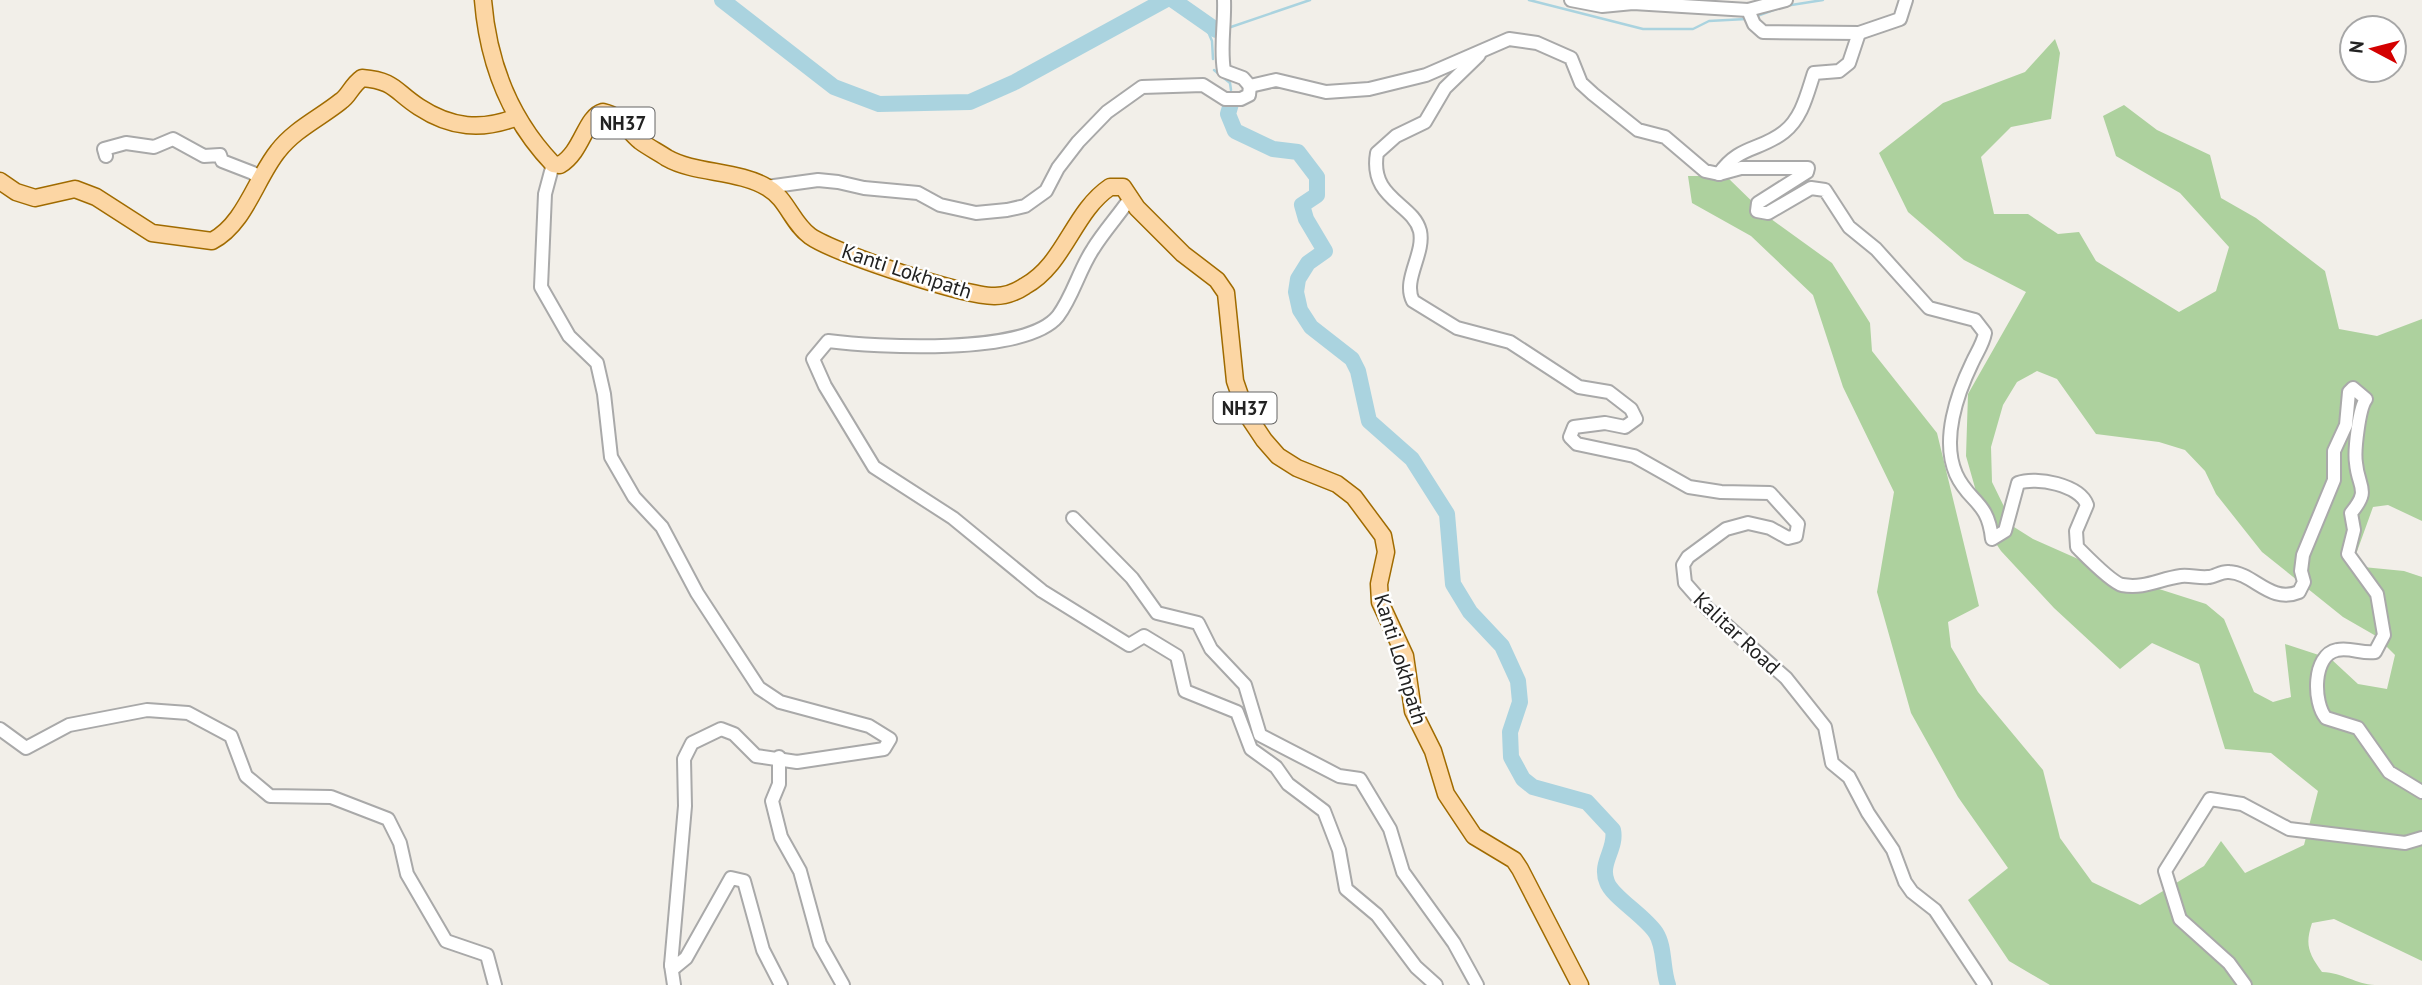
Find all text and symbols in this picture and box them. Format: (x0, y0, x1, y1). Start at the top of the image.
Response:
north arrow (2338, 14, 2408, 84)
text: N (2343, 39, 2369, 55)
road number: NH37 (592, 108, 654, 139)
street label: Kanti Lokhpath (838, 237, 976, 305)
road number: NH37 (1214, 392, 1276, 424)
street label: Kalitar Road (1688, 586, 1786, 680)
street label: Kanti Lokhpath (1368, 590, 1434, 728)

